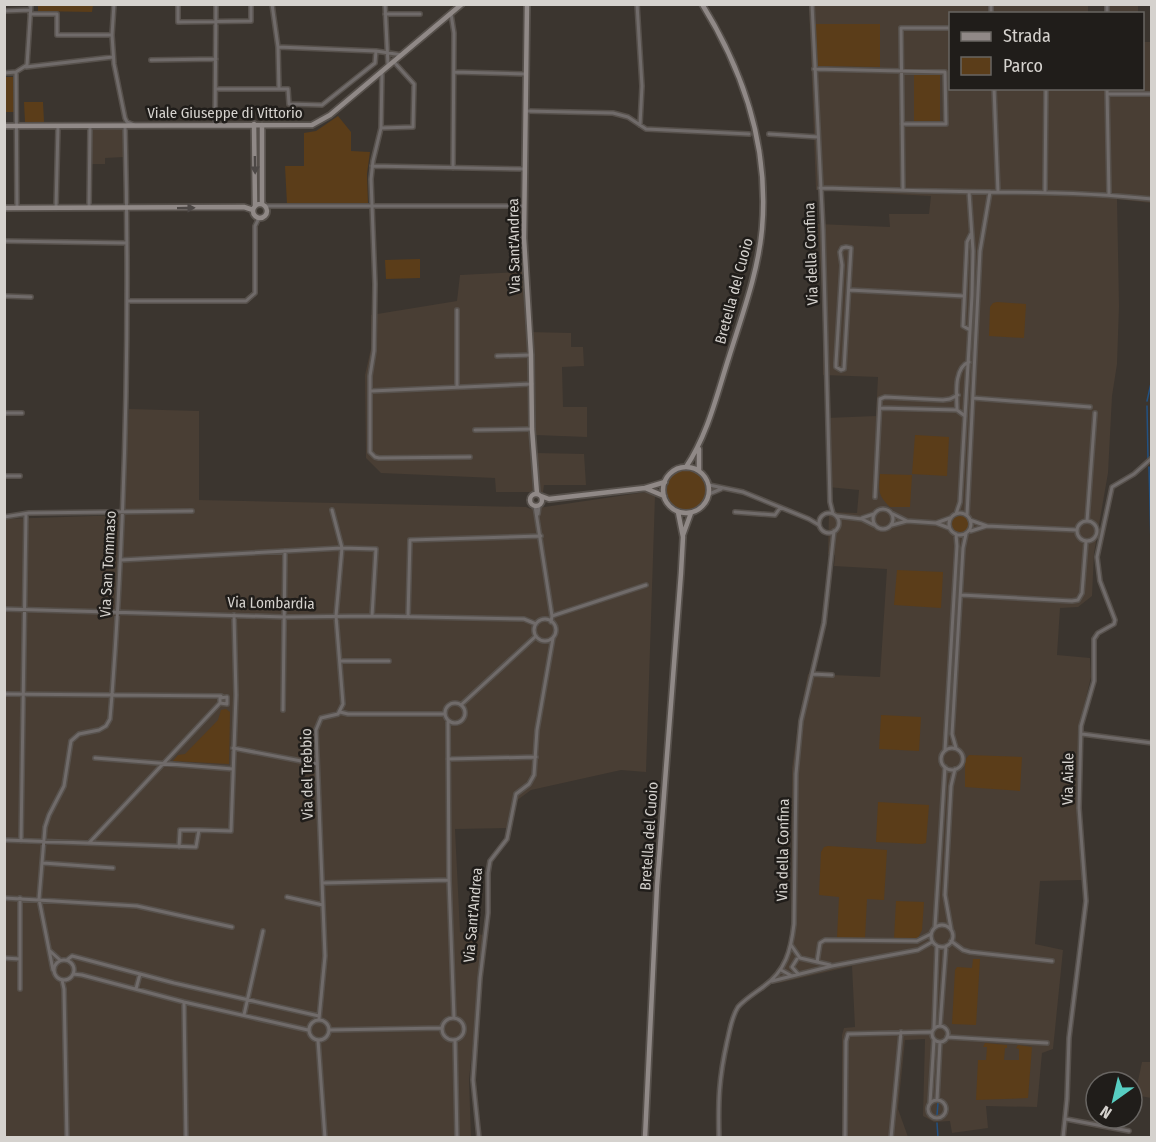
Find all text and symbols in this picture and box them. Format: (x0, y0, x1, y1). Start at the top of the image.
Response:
legend (949, 12, 1144, 90)
text: Strada (1003, 25, 1051, 47)
text: Parco (1003, 55, 1043, 77)
street label: Viale Giuseppe di Vittorio (147, 104, 303, 122)
one-way arrow (250, 155, 260, 174)
street label: Via Sant'Andrea (504, 198, 524, 294)
street label: Via della Confina (800, 202, 822, 306)
one-way arrow (176, 203, 195, 213)
street label: Bretella del Cuoio (711, 236, 757, 346)
street label: Via San Tommaso (96, 510, 120, 618)
street label: Via Lombardia (227, 593, 315, 613)
street label: Via del Trebbio (297, 728, 317, 820)
street label: Via Aiale (1059, 753, 1077, 805)
street label: Bretella del Cuoio (636, 781, 662, 891)
street label: Via della Confina (773, 799, 793, 901)
street label: Via Sant'Andrea (460, 867, 486, 963)
north arrow (1084, 1070, 1144, 1130)
text: N (1097, 1101, 1115, 1123)

